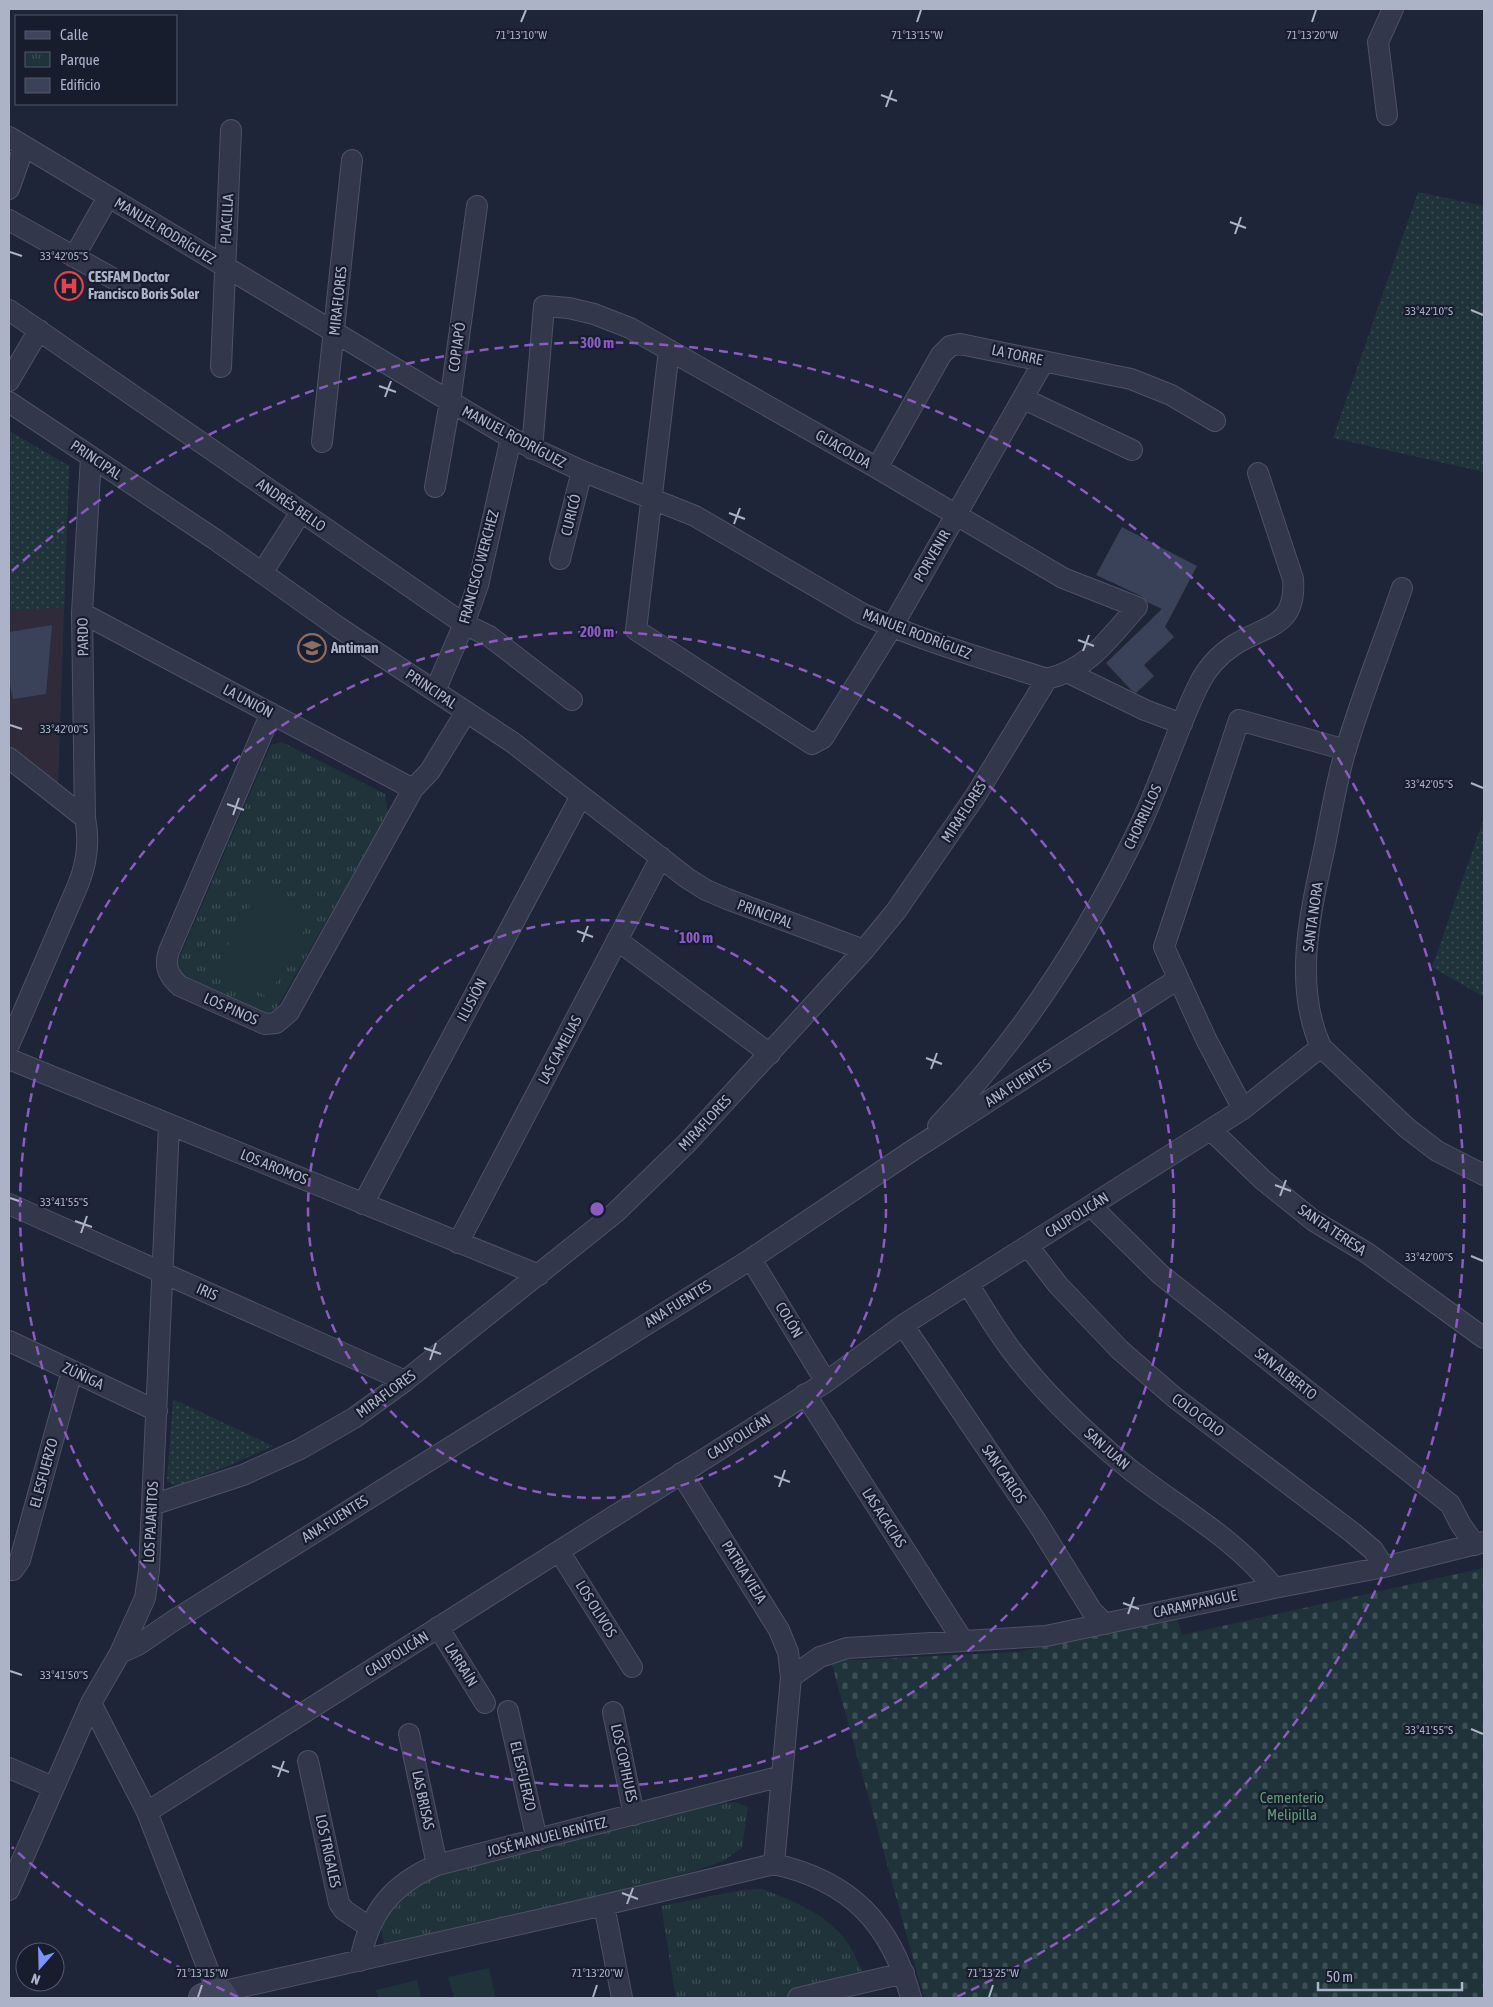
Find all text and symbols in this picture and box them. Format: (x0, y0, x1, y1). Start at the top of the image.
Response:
legend (15, 15, 178, 105)
text: Calle (60, 26, 89, 43)
text: 71°13'10"W (495, 28, 547, 42)
text: 71°13'15"W (891, 28, 943, 42)
text: 71°13'20"W (1286, 28, 1338, 42)
text: Parque (60, 51, 100, 68)
text: Edificio (60, 76, 101, 93)
street label: PLACILLA (217, 193, 236, 244)
street label: MANUEL RODRÍGUEZ (112, 194, 219, 268)
text: 33°42'05"S (40, 249, 88, 263)
street label: MIRAFLORES (325, 266, 350, 336)
place label: CESFAM Doctor Francisco Boris Soler (88, 268, 199, 302)
hospital icon: CESFAM Doctor Francisco Boris Soler (54, 271, 84, 301)
text: 33°42'10"S (1405, 304, 1453, 318)
street label: COPIAPÓ (445, 321, 468, 373)
text: 300 m (580, 334, 614, 351)
street label: LA TORRE (990, 341, 1045, 368)
street label: MANUEL RODRÍGUEZ (459, 402, 569, 471)
street label: GUACOLDA (813, 426, 874, 471)
street label: PRINCIPAL (67, 436, 125, 483)
street label: ANDRÉS BELLO (253, 475, 329, 535)
street label: CURICÓ (557, 492, 584, 537)
street label: FRANCISCO WERCHEZ (455, 508, 502, 626)
street label: PORVENIR (910, 526, 954, 585)
street label: MANUEL RODRÍGUEZ (860, 605, 974, 662)
street label: PARDO (74, 617, 91, 657)
text: 200 m (580, 623, 614, 640)
school or university icon: Antiman (297, 633, 327, 663)
place label: Antiman (330, 639, 378, 656)
street label: PRINCIPAL (402, 665, 460, 712)
street label: LA UNIÓN (220, 680, 276, 721)
text: 33°42'00"S (40, 722, 88, 736)
text: 33°42'05"S (1405, 777, 1453, 791)
street label: MIRAFLORES (938, 778, 990, 845)
street label: CHORRILLOS (1120, 782, 1165, 852)
street label: SANTA NORA (1299, 880, 1326, 953)
street label: PRINCIPAL (735, 896, 796, 932)
text: 100 m (679, 929, 713, 946)
street label: ILUSIÓN (453, 975, 490, 1024)
street label: LOS PINOS (201, 989, 261, 1028)
street label: LAS CAMELIAS (534, 1013, 585, 1087)
street label: ANA FUENTES (982, 1055, 1054, 1110)
street label: MIRAFLORES (675, 1092, 734, 1154)
street label: LOS AROMOS (238, 1145, 310, 1188)
street label: CAUPOLICÁN (1042, 1188, 1112, 1241)
text: 33°41'55"S (40, 1195, 88, 1209)
centre of rings (588, 1200, 606, 1218)
street label: SANTA TERESA (1295, 1201, 1370, 1259)
text: 33°42'00"S (1405, 1250, 1453, 1264)
street label: ANA FUENTES (641, 1276, 714, 1331)
street label: IRIS (194, 1279, 220, 1304)
street label: COLÓN (772, 1299, 807, 1341)
street label: SAN ALBERTO (1252, 1344, 1321, 1403)
street label: ZÚÑIGA (60, 1359, 107, 1393)
street label: MIRAFLORES (353, 1366, 419, 1421)
street label: COLO COLO (1169, 1389, 1228, 1440)
street label: CAUPOLICÁN (704, 1410, 774, 1463)
street label: SAN JUAN (1081, 1424, 1133, 1473)
street label: EL ESFUERZO (26, 1436, 61, 1509)
street label: SAN CARLOS (979, 1441, 1030, 1506)
street label: LOS PAJARITOS (140, 1481, 161, 1563)
street label: LAS ACACIAS (859, 1485, 910, 1551)
street label: ANA FUENTES (298, 1491, 371, 1546)
street label: PATRIA VIEJA (719, 1537, 771, 1607)
street label: LOS OLIVOS (572, 1577, 620, 1640)
street label: CARAMPANGUE (1151, 1586, 1239, 1621)
street label: CAUPOLICÁN (362, 1627, 432, 1680)
street label: LARRAÍN (441, 1640, 481, 1690)
text: 33°41'50"S (40, 1668, 88, 1682)
street label: LOS COPIHUES (608, 1722, 641, 1803)
text: 33°41'55"S (1405, 1723, 1453, 1737)
street label: EL ESFUERZO (507, 1739, 540, 1813)
street label: LAS BRISAS (409, 1769, 438, 1831)
park label: Cementerio Melipilla (1260, 1789, 1324, 1823)
street label: LOS TRIGALES (312, 1813, 345, 1889)
street label: JOSÉ MANUEL BENÍTEZ (485, 1813, 609, 1860)
north arrow (15, 1942, 65, 1992)
scale bar (1318, 1960, 1462, 1992)
text: 71°13'15"W (176, 1966, 228, 1980)
text: 71°13'20"W (571, 1966, 623, 1980)
text: 71°13'25"W (967, 1966, 1019, 1980)
text: 50 m (1326, 1968, 1353, 1985)
text: N (29, 1970, 42, 1988)

